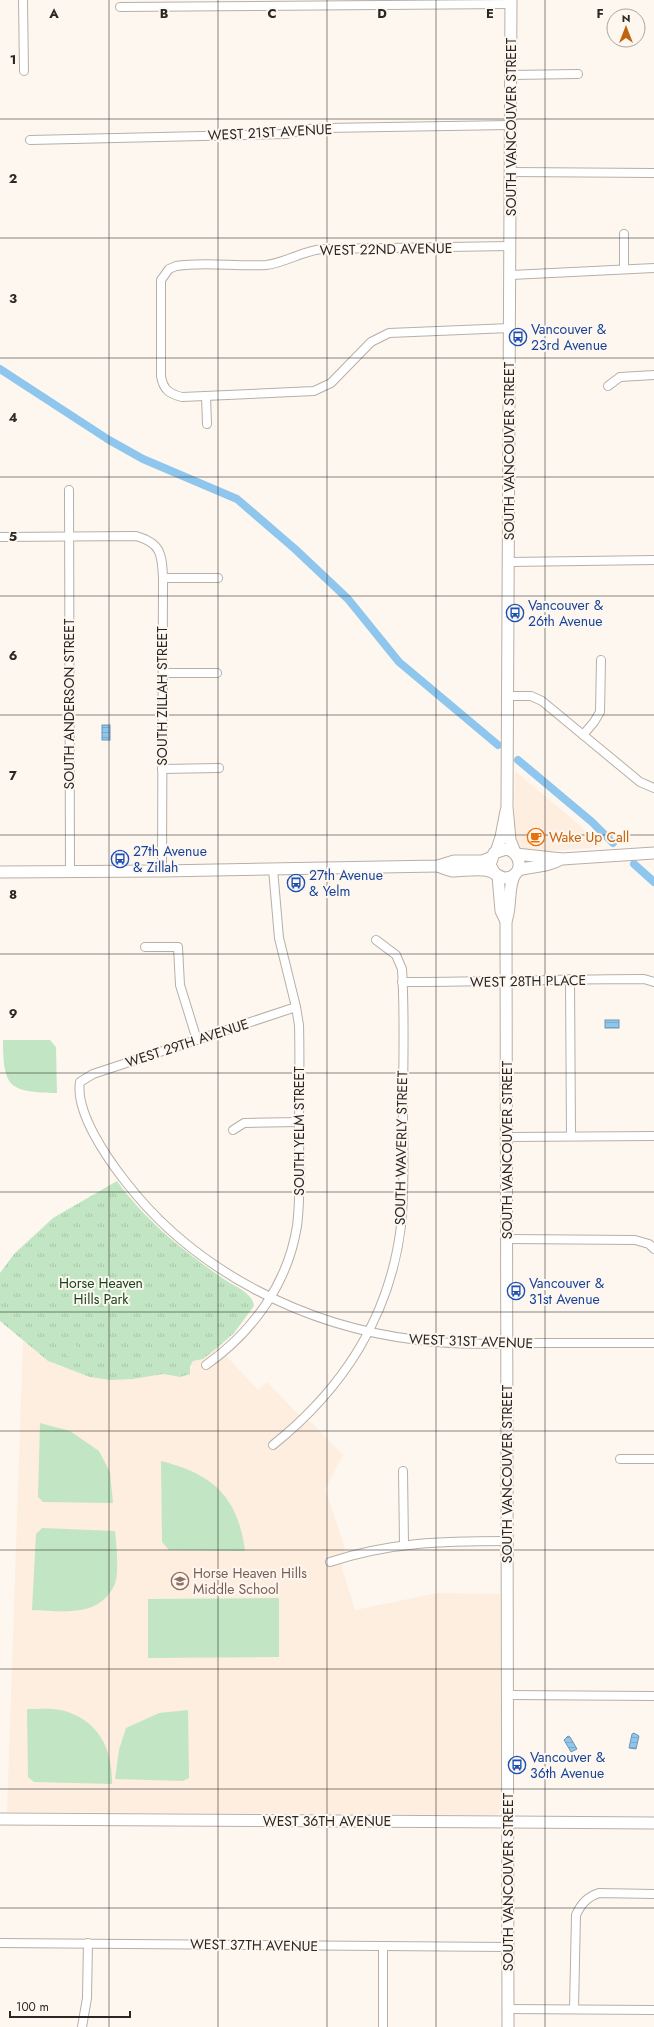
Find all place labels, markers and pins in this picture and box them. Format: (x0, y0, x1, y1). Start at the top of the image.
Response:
place label: Vancouver & 23rd Avenue (531, 319, 607, 355)
bus stop icon: Vancouver & 23rd Avenue (508, 327, 528, 347)
place label: Vancouver & 26th Avenue (528, 595, 604, 631)
bus stop icon: Vancouver & 26th Avenue (505, 603, 525, 623)
cafe icon: Wake Up Call (526, 827, 546, 847)
place label: Wake Up Call (549, 827, 629, 847)
place label: 27th Avenue & Zillah (133, 841, 207, 877)
bus stop icon: 27th Avenue & Zillah (110, 849, 130, 869)
place label: 27th Avenue & Yelm (309, 865, 383, 901)
bus stop icon: 27th Avenue & Yelm (286, 873, 306, 893)
place label: Vancouver & 31st Avenue (529, 1273, 605, 1309)
bus stop icon: Vancouver & 31st Avenue (506, 1281, 526, 1301)
place label: Horse Heaven Hills Middle School (193, 1563, 307, 1599)
school or university icon: Horse Heaven Hills Middle School (170, 1571, 190, 1591)
place label: Vancouver & 36th Avenue (530, 1747, 606, 1783)
bus stop icon: Vancouver & 36th Avenue (507, 1755, 527, 1775)

